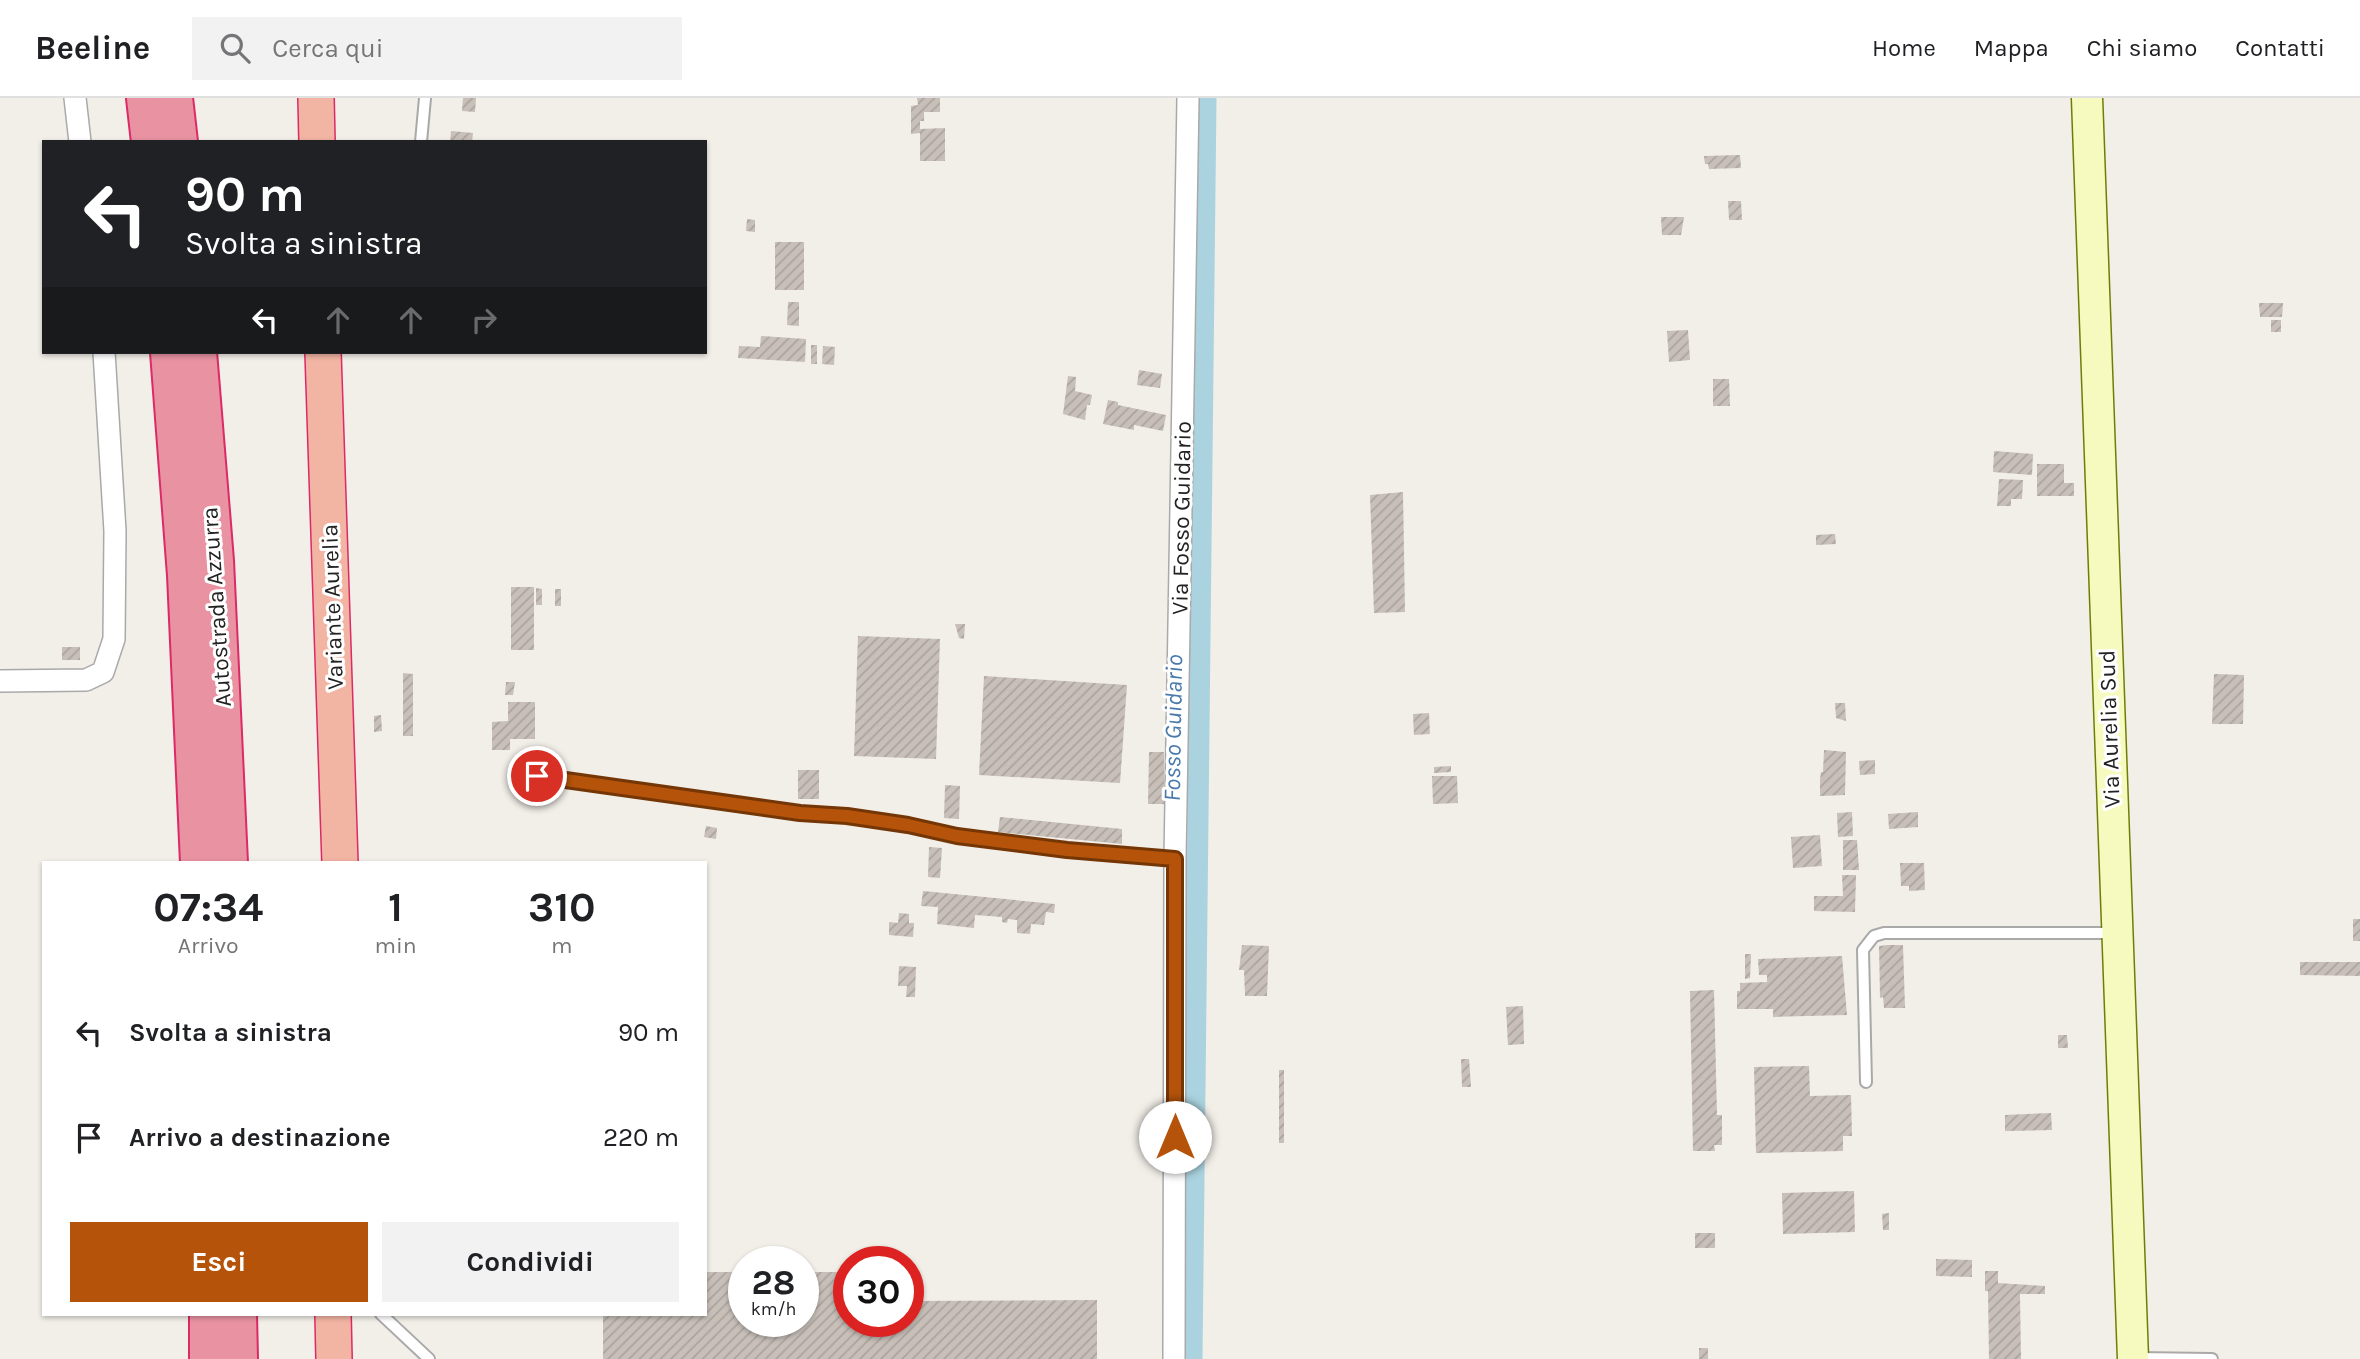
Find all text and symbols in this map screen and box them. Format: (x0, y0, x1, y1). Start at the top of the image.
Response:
search box (192, 17, 682, 80)
text: Beeline (35, 29, 150, 67)
icon: search (216, 29, 254, 67)
text: Cerca qui (272, 33, 384, 64)
text: Home (1872, 34, 1936, 62)
text: Mappa (1974, 34, 2049, 62)
text: Chi siamo (2087, 34, 2197, 62)
text: Contatti (2235, 34, 2325, 62)
text: 90 m (185, 166, 305, 223)
icon: left (70, 168, 161, 259)
text: Svolta a sinistra (185, 225, 423, 262)
icon: left (246, 301, 284, 339)
icon: ahead (319, 301, 357, 339)
icon: ahead (392, 301, 430, 339)
icon: right (465, 301, 503, 339)
street label: Via Fosso Guidario (1166, 421, 1197, 615)
street label: Autostrada Azzurra (196, 506, 237, 708)
street label: Variante Aurelia (316, 524, 349, 690)
street label: Via Aurelia Sud (2093, 650, 2126, 808)
water label: Fosso Guidario (1158, 654, 1188, 802)
pin (507, 746, 567, 806)
icon: arrive (518, 757, 556, 795)
text: 07:34 (153, 882, 263, 932)
text: 1 (388, 882, 403, 932)
text: 310 (528, 882, 596, 932)
text: Arrivo (178, 932, 239, 959)
text: min (374, 932, 417, 959)
text: m (551, 932, 573, 959)
icon: left (70, 1014, 108, 1052)
text: Svolta a sinistra (129, 1017, 332, 1048)
text: 90 m (618, 1017, 679, 1048)
position arrow (1138, 1100, 1212, 1174)
icon: arrive (70, 1119, 108, 1157)
text: Arrivo a destinazione (129, 1122, 391, 1153)
text: 220 m (603, 1122, 679, 1153)
button: Esci (70, 1222, 368, 1302)
button: Condividi (382, 1222, 679, 1302)
speed limit sign: 30 (833, 1246, 924, 1337)
text: 28 (752, 1262, 795, 1303)
text: km/h (751, 1298, 796, 1320)

